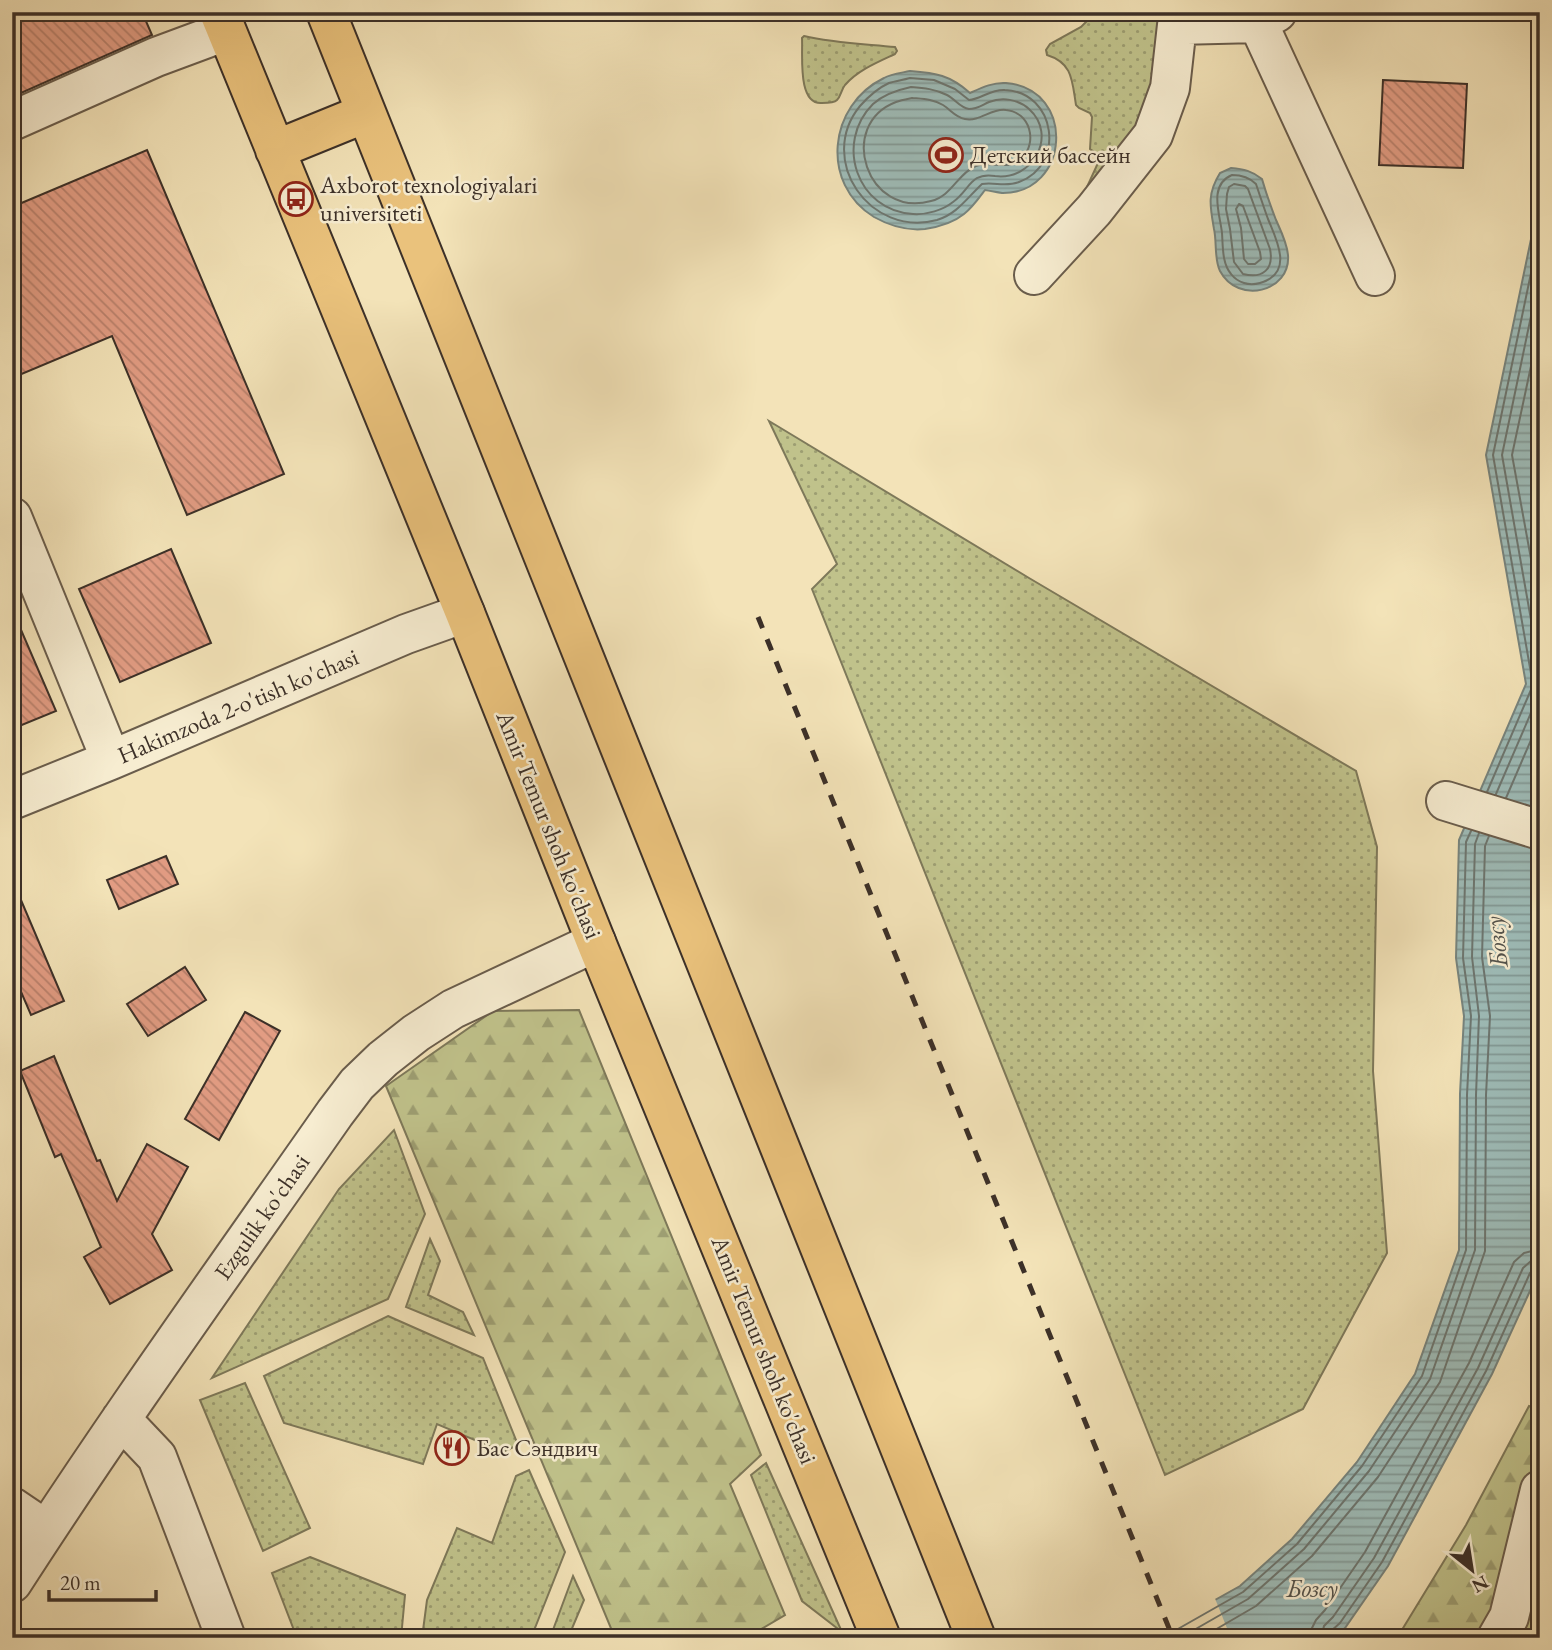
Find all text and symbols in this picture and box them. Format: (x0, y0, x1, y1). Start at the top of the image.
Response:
sports icon: Детский бассейн (927, 136, 965, 174)
place label: Детский бассейн (970, 139, 1131, 170)
place label: Axborot texnologiyalari universiteti (319, 169, 537, 228)
bus stop icon: Axborot texnologiyalari universiteti (277, 180, 315, 218)
street label: Hakimzoda 2-o'tish ko'chasi (113, 641, 363, 770)
street label: Amir Temur shoh ko'chasi (489, 705, 609, 943)
water label: Бозсу (1476, 914, 1516, 970)
street label: Ezgulik ko'chasi (207, 1148, 316, 1286)
street label: Amir Temur shoh ko'chasi (704, 1230, 824, 1468)
restaurant icon: Бас Сэндвич (433, 1429, 471, 1467)
place label: Бас Сэндвич (476, 1432, 598, 1463)
north arrow (1436, 1534, 1506, 1604)
scale bar (49, 1559, 156, 1603)
text: 20 m (60, 1569, 101, 1596)
text: N (1467, 1570, 1493, 1599)
water label: Бозсу (1285, 1571, 1338, 1605)

